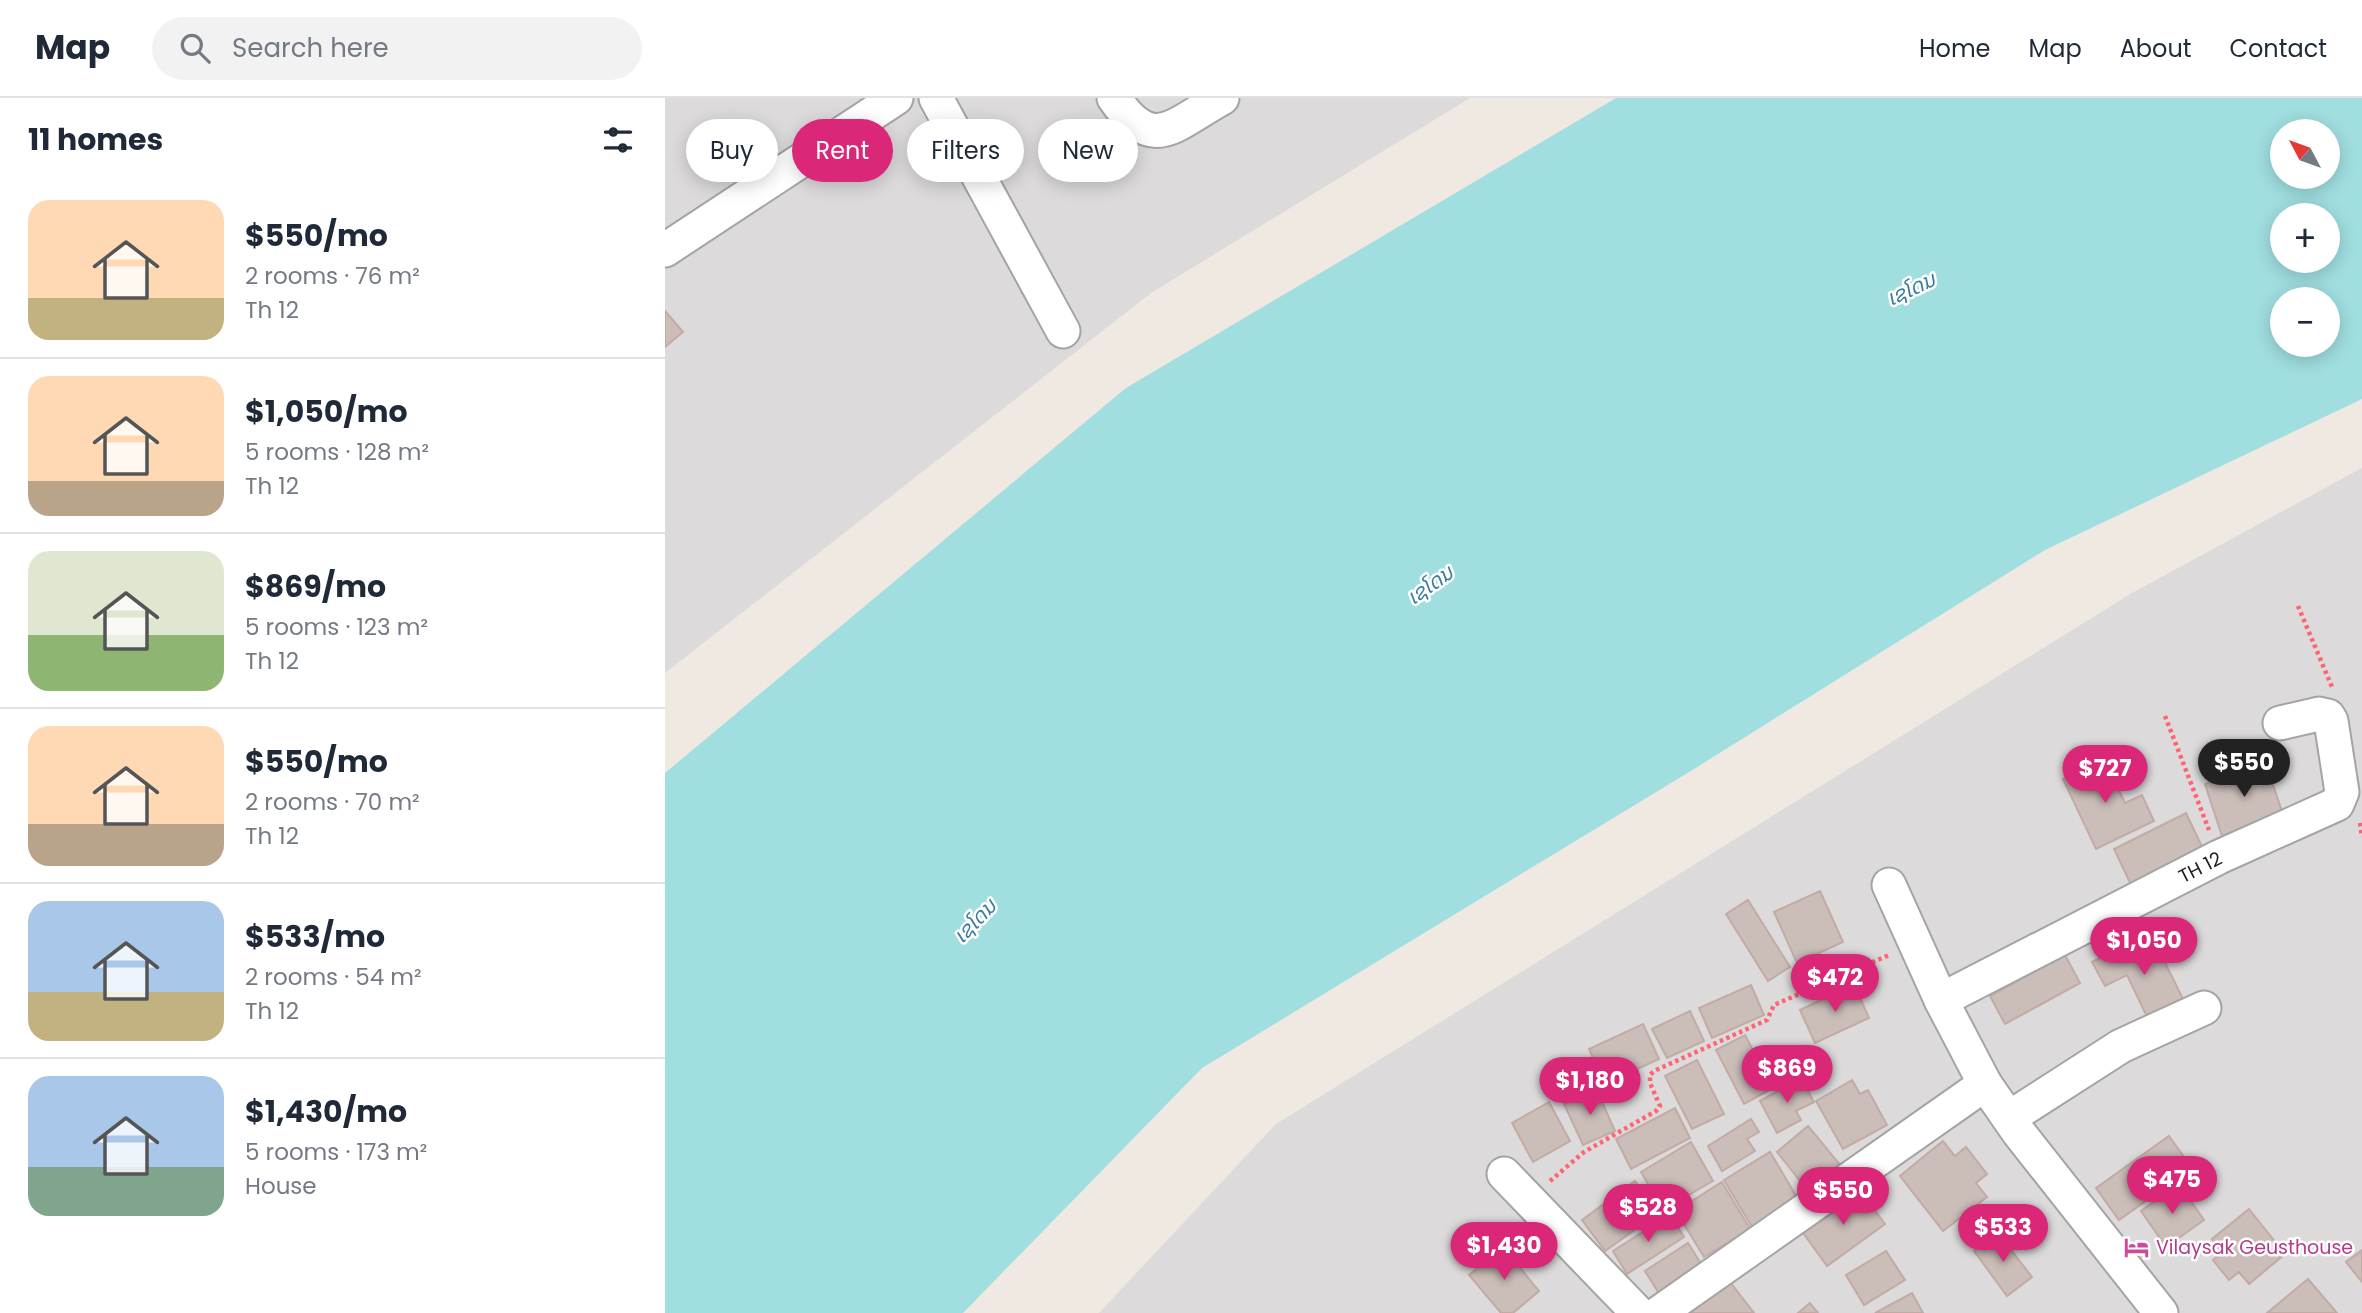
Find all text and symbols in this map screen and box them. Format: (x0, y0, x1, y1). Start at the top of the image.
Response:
search box (152, 17, 642, 80)
text: Map (35, 24, 110, 71)
icon: search (176, 29, 214, 67)
text: Search here (232, 30, 389, 66)
text: Home (1919, 32, 1991, 65)
text: Map (2029, 32, 2082, 65)
text: About (2120, 32, 2191, 65)
text: Contact (2229, 32, 2327, 65)
text: 11 homes (28, 118, 163, 161)
chip: Buy (686, 119, 778, 182)
chip: Rent (792, 119, 893, 182)
chip: Filters (907, 119, 1024, 182)
chip: New (1038, 119, 1138, 182)
north arrow (2270, 119, 2340, 189)
map controls (2270, 119, 2340, 357)
icon: filters (599, 121, 637, 159)
button: + (2270, 203, 2340, 273)
text: $550/mo (245, 214, 388, 257)
icon: home (84, 228, 168, 312)
text: 2 rooms · 76 m² (245, 260, 420, 292)
water label: ເຊໂດນ (1882, 264, 1942, 312)
button: − (2270, 287, 2340, 357)
text: Th 12 (245, 294, 299, 326)
text: $1,050/mo (245, 390, 408, 433)
icon: home (84, 404, 168, 488)
text: 5 rooms · 128 m² (245, 436, 429, 468)
text: Th 12 (245, 470, 299, 502)
water label: ເຊໂດນ (1401, 557, 1461, 611)
text: $869/mo (245, 565, 386, 608)
icon: home (84, 579, 168, 663)
text: 5 rooms · 123 m² (245, 611, 428, 643)
text: Th 12 (245, 645, 299, 677)
text: $550/mo (245, 740, 388, 783)
pin: $550 (2203, 740, 2285, 799)
pin: $727 (2064, 746, 2146, 805)
text: $550 (2214, 746, 2274, 778)
text: $727 (2079, 752, 2131, 784)
icon: home (84, 754, 168, 838)
text: 2 rooms · 70 m² (245, 786, 420, 818)
text: Th 12 (245, 820, 299, 852)
street label: TH 12 (2174, 845, 2227, 890)
water label: ເຊໂດນ (947, 891, 1004, 949)
text: $533/mo (245, 915, 385, 958)
pin: $1,050 (2087, 918, 2201, 977)
text: $1,050 (2106, 924, 2182, 956)
icon: home (84, 929, 168, 1013)
pin: $472 (1794, 954, 1876, 1014)
text: 2 rooms · 54 m² (245, 961, 422, 993)
text: $472 (1807, 961, 1863, 993)
text: Th 12 (245, 995, 299, 1027)
pin: $869 (1746, 1046, 1828, 1105)
text: $869 (1758, 1052, 1816, 1084)
pin: $1,180 (1533, 1058, 1647, 1117)
text: $1,180 (1556, 1064, 1624, 1096)
text: $1,430/mo (245, 1090, 407, 1133)
icon: home (84, 1104, 168, 1188)
text: 5 rooms · 173 m² (245, 1136, 427, 1168)
pin: $475 (2131, 1156, 2213, 1216)
text: $475 (2143, 1163, 2201, 1195)
pin: $550 (1802, 1168, 1884, 1227)
text: House (245, 1170, 317, 1202)
text: $550 (1813, 1174, 1873, 1206)
pin: $528 (1607, 1184, 1689, 1244)
text: $528 (1619, 1191, 1677, 1223)
pin: $533 (1962, 1204, 2044, 1264)
text: $533 (1974, 1211, 2032, 1243)
pin: $1,430 (1447, 1222, 1561, 1282)
text: $1,430 (1467, 1229, 1541, 1261)
hotel icon: Vilaysak Geusthouse (2122, 1233, 2150, 1261)
place label: Vilaysak Geusthouse (2156, 1234, 2353, 1261)

